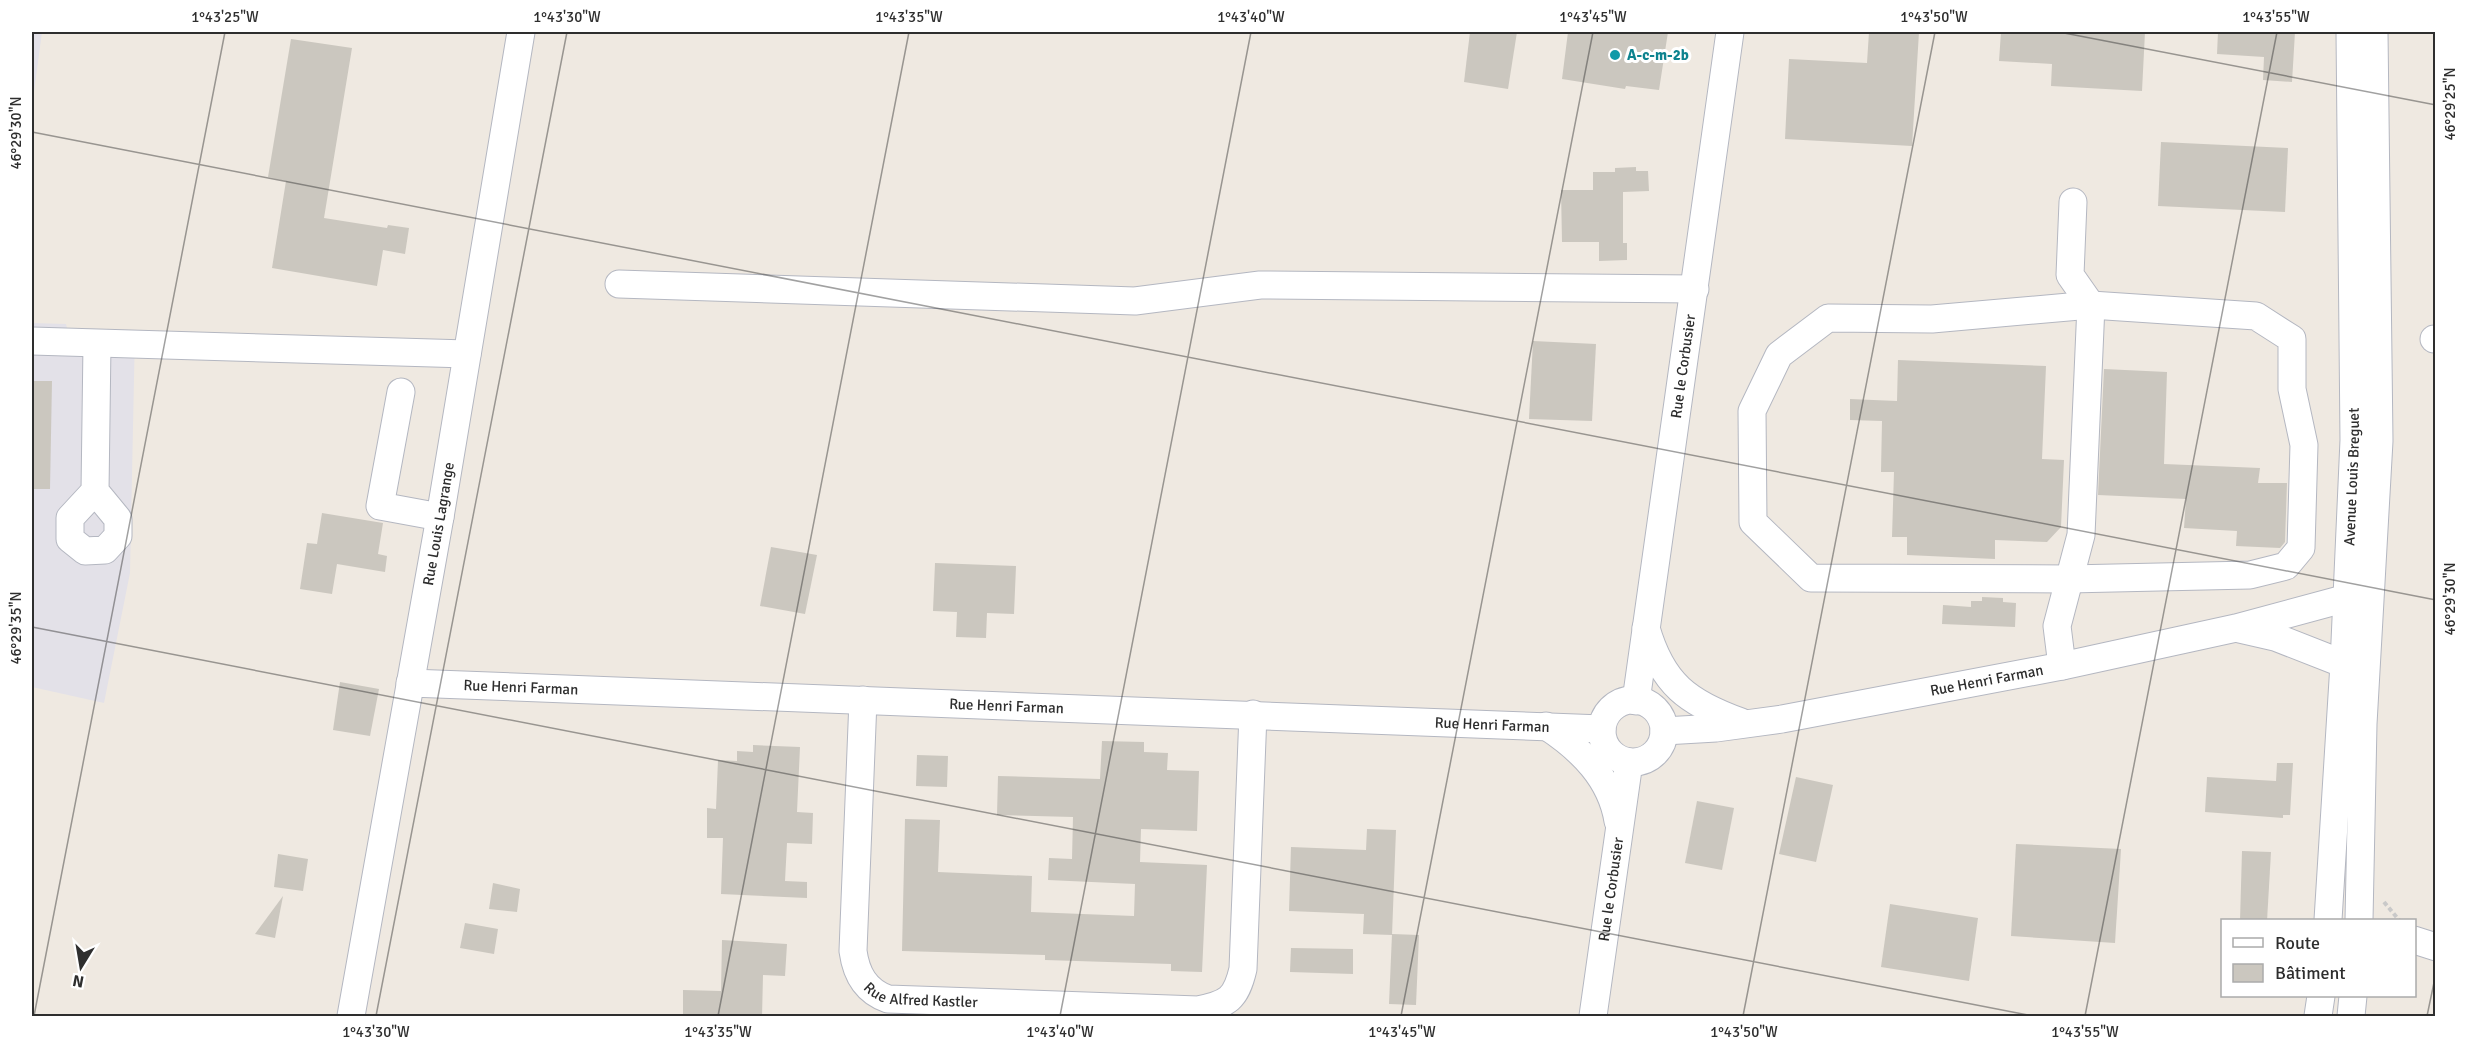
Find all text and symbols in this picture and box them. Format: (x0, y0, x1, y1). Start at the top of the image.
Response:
text: 1°43'25"W (191, 8, 259, 26)
text: 1°43'30"W (533, 8, 601, 26)
text: 1°43'35"W (875, 8, 943, 26)
text: 1°43'40"W (1217, 8, 1285, 26)
text: 1°43'45"W (1559, 8, 1627, 26)
text: 1°43'50"W (1900, 8, 1968, 26)
text: 1°43'55"W (2242, 8, 2310, 26)
place label: A-c-m-2b (1627, 46, 1689, 64)
marker: A-c-m-2b (1608, 48, 1622, 62)
text: 46°29'25"N (2441, 67, 2459, 141)
text: 46°29'30"N (7, 96, 25, 170)
street label: Rue le Corbusier (1667, 313, 1699, 419)
street label: Avenue Louis Breguet (2340, 408, 2363, 546)
street label: Rue Louis Lagrange (419, 461, 458, 587)
text: 46°29'30"N (2441, 562, 2459, 636)
text: 46°29'35"N (7, 591, 25, 665)
street label: Rue Henri Farman (1929, 661, 2045, 700)
street label: Rue Henri Farman (463, 676, 579, 698)
street label: Rue Henri Farman (949, 695, 1064, 717)
street label: Rue Henri Farman (1434, 714, 1550, 736)
street label: Rue le Corbusier (1595, 836, 1627, 942)
legend (2221, 919, 2416, 997)
text: Route (2275, 932, 2320, 954)
north arrow (51, 937, 111, 997)
text: Bâtiment (2275, 962, 2346, 984)
text: N (71, 970, 86, 992)
street label: Rue Alfred Kastler (860, 978, 979, 1011)
text: 1°43'30"W (342, 1023, 410, 1041)
text: 1°43'35"W (684, 1023, 752, 1041)
text: 1°43'40"W (1026, 1023, 1094, 1041)
text: 1°43'45"W (1368, 1023, 1436, 1041)
text: 1°43'50"W (1710, 1023, 1778, 1041)
text: 1°43'55"W (2051, 1023, 2119, 1041)

